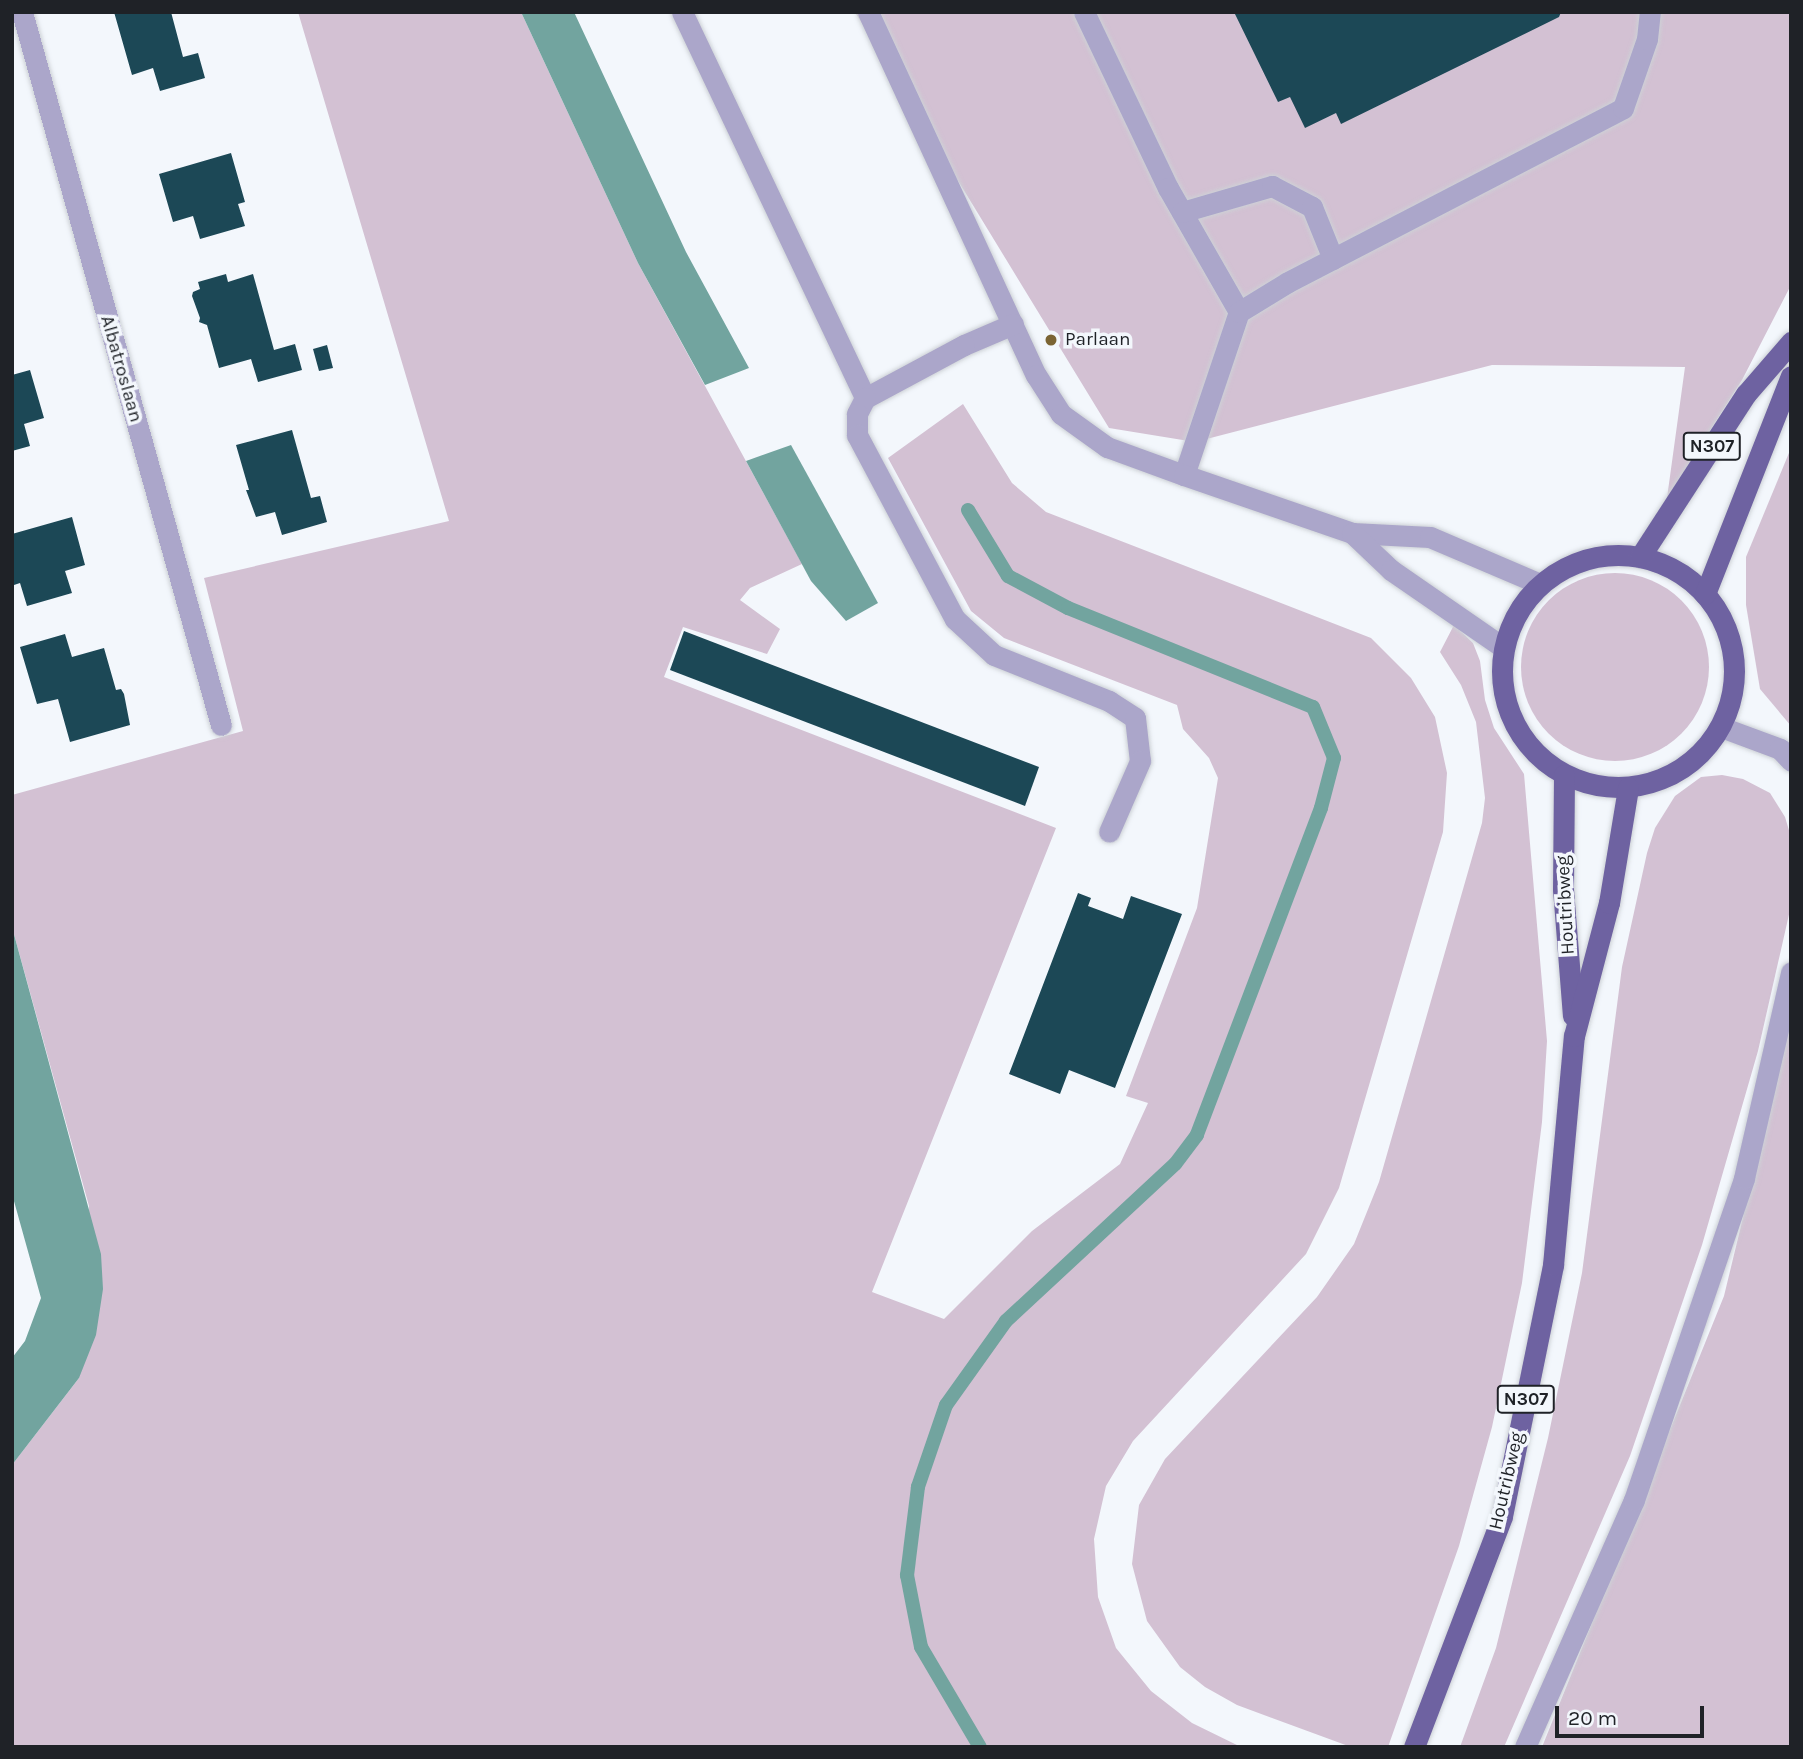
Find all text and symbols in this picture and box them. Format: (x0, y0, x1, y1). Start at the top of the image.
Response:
street label: Albatroslaan (95, 313, 147, 425)
place label: Parlaan (1065, 329, 1131, 351)
marker: Parlaan (1043, 332, 1059, 348)
road number: N307 (1682, 432, 1742, 461)
street label: Houtribweg (1552, 855, 1580, 955)
road number: N307 (1496, 1384, 1556, 1414)
street label: Houtribweg (1485, 1430, 1529, 1532)
scale bar (1558, 1692, 1707, 1736)
text: 20 m (1568, 1706, 1617, 1730)

